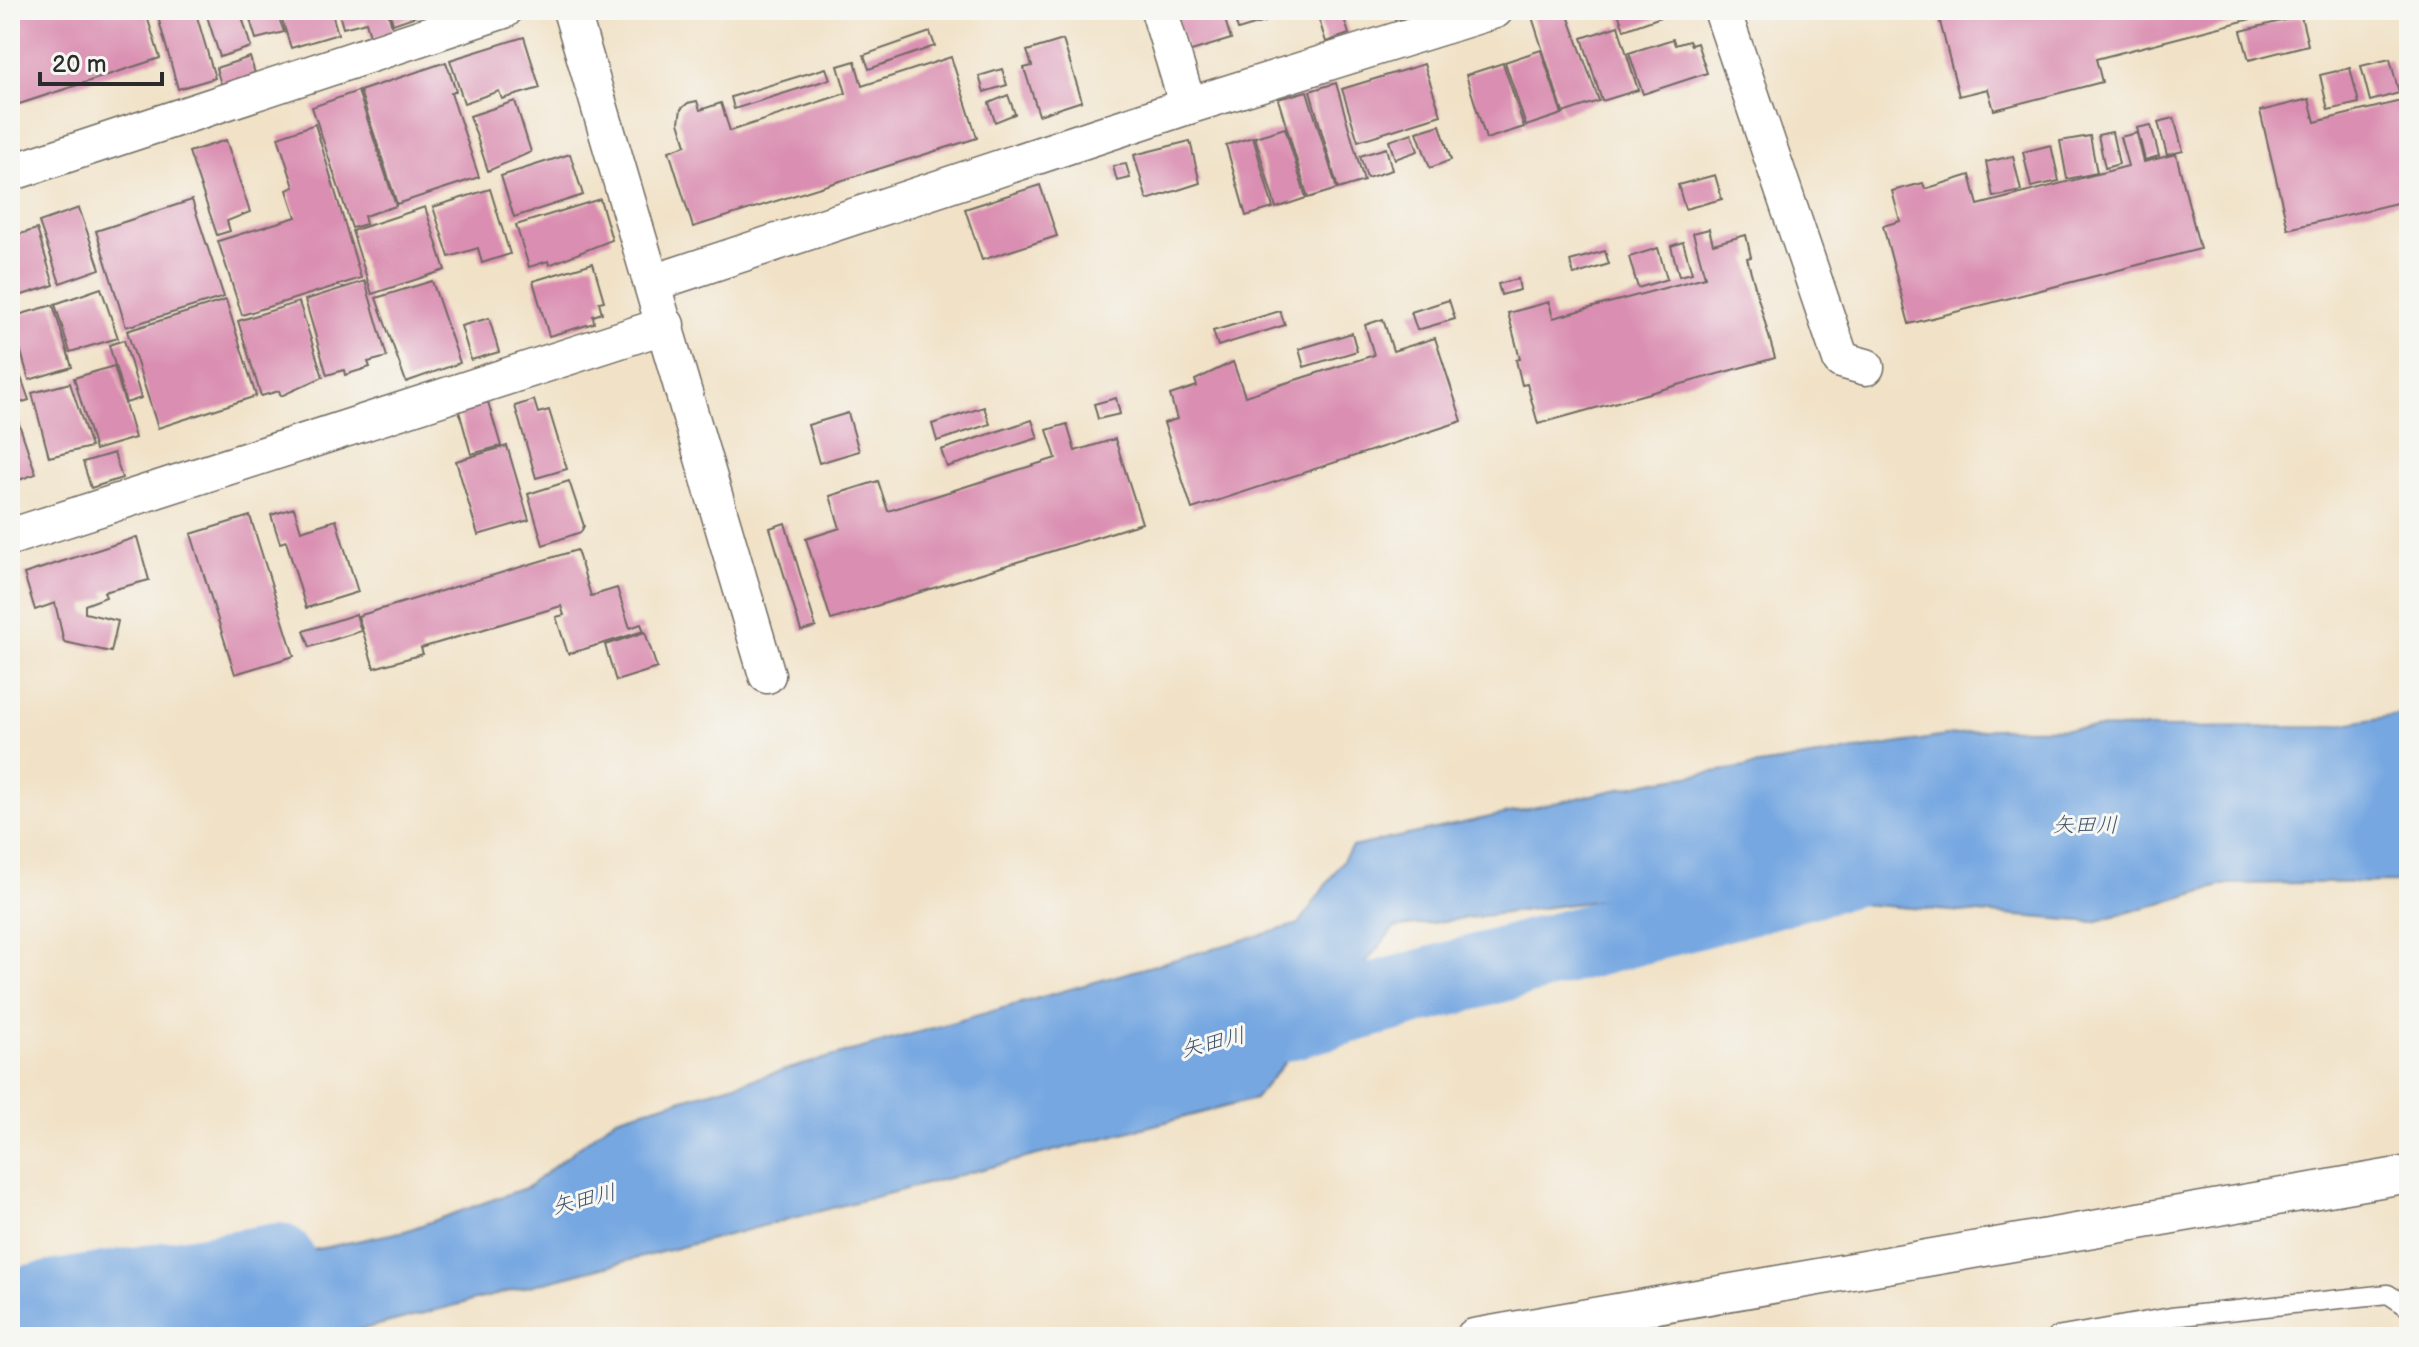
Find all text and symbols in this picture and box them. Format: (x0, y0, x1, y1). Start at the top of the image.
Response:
scale bar (40, 36, 162, 86)
text: 20 m (52, 50, 107, 79)
water label: 矢田川 (2052, 812, 2118, 839)
water label: 矢田川 (1178, 1022, 1248, 1064)
water label: 矢田川 (549, 1179, 619, 1221)

